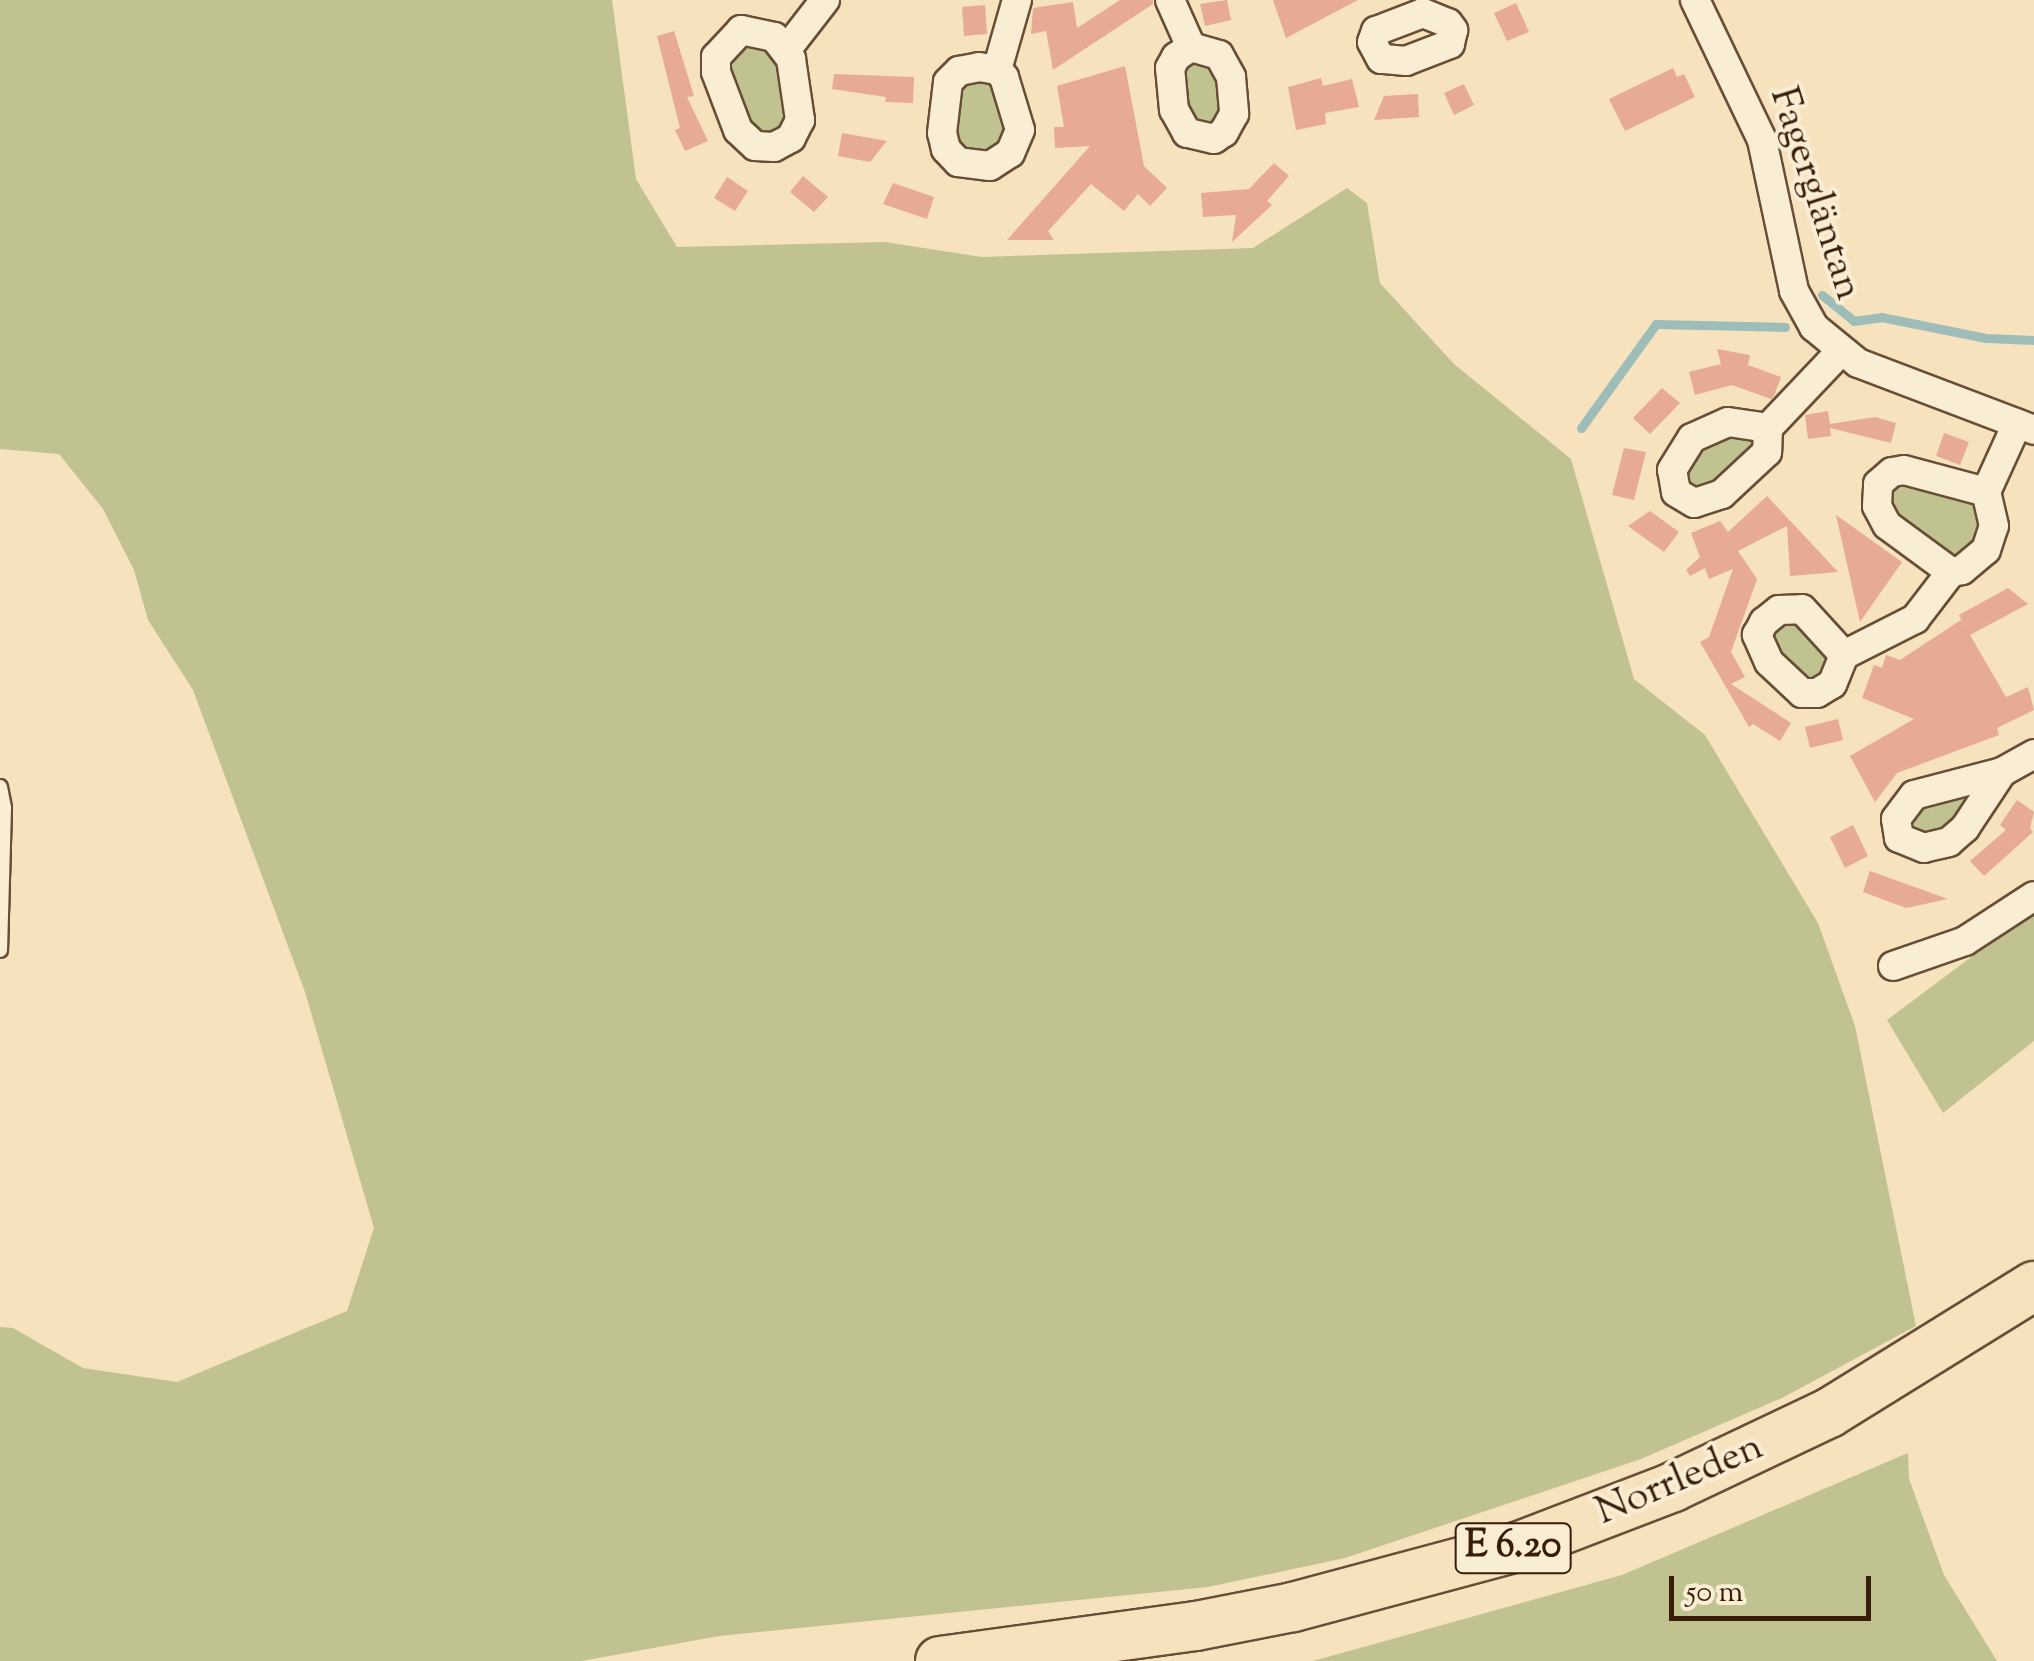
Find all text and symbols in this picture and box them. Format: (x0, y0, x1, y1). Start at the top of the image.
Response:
street label: Fagergläntan (1757, 82, 1871, 306)
street label: Norrleden (1589, 1424, 1771, 1538)
road number: E 6.20 (1453, 1515, 1573, 1581)
scale bar (1674, 1556, 1876, 1618)
text: 50 m (1686, 1572, 1743, 1615)

